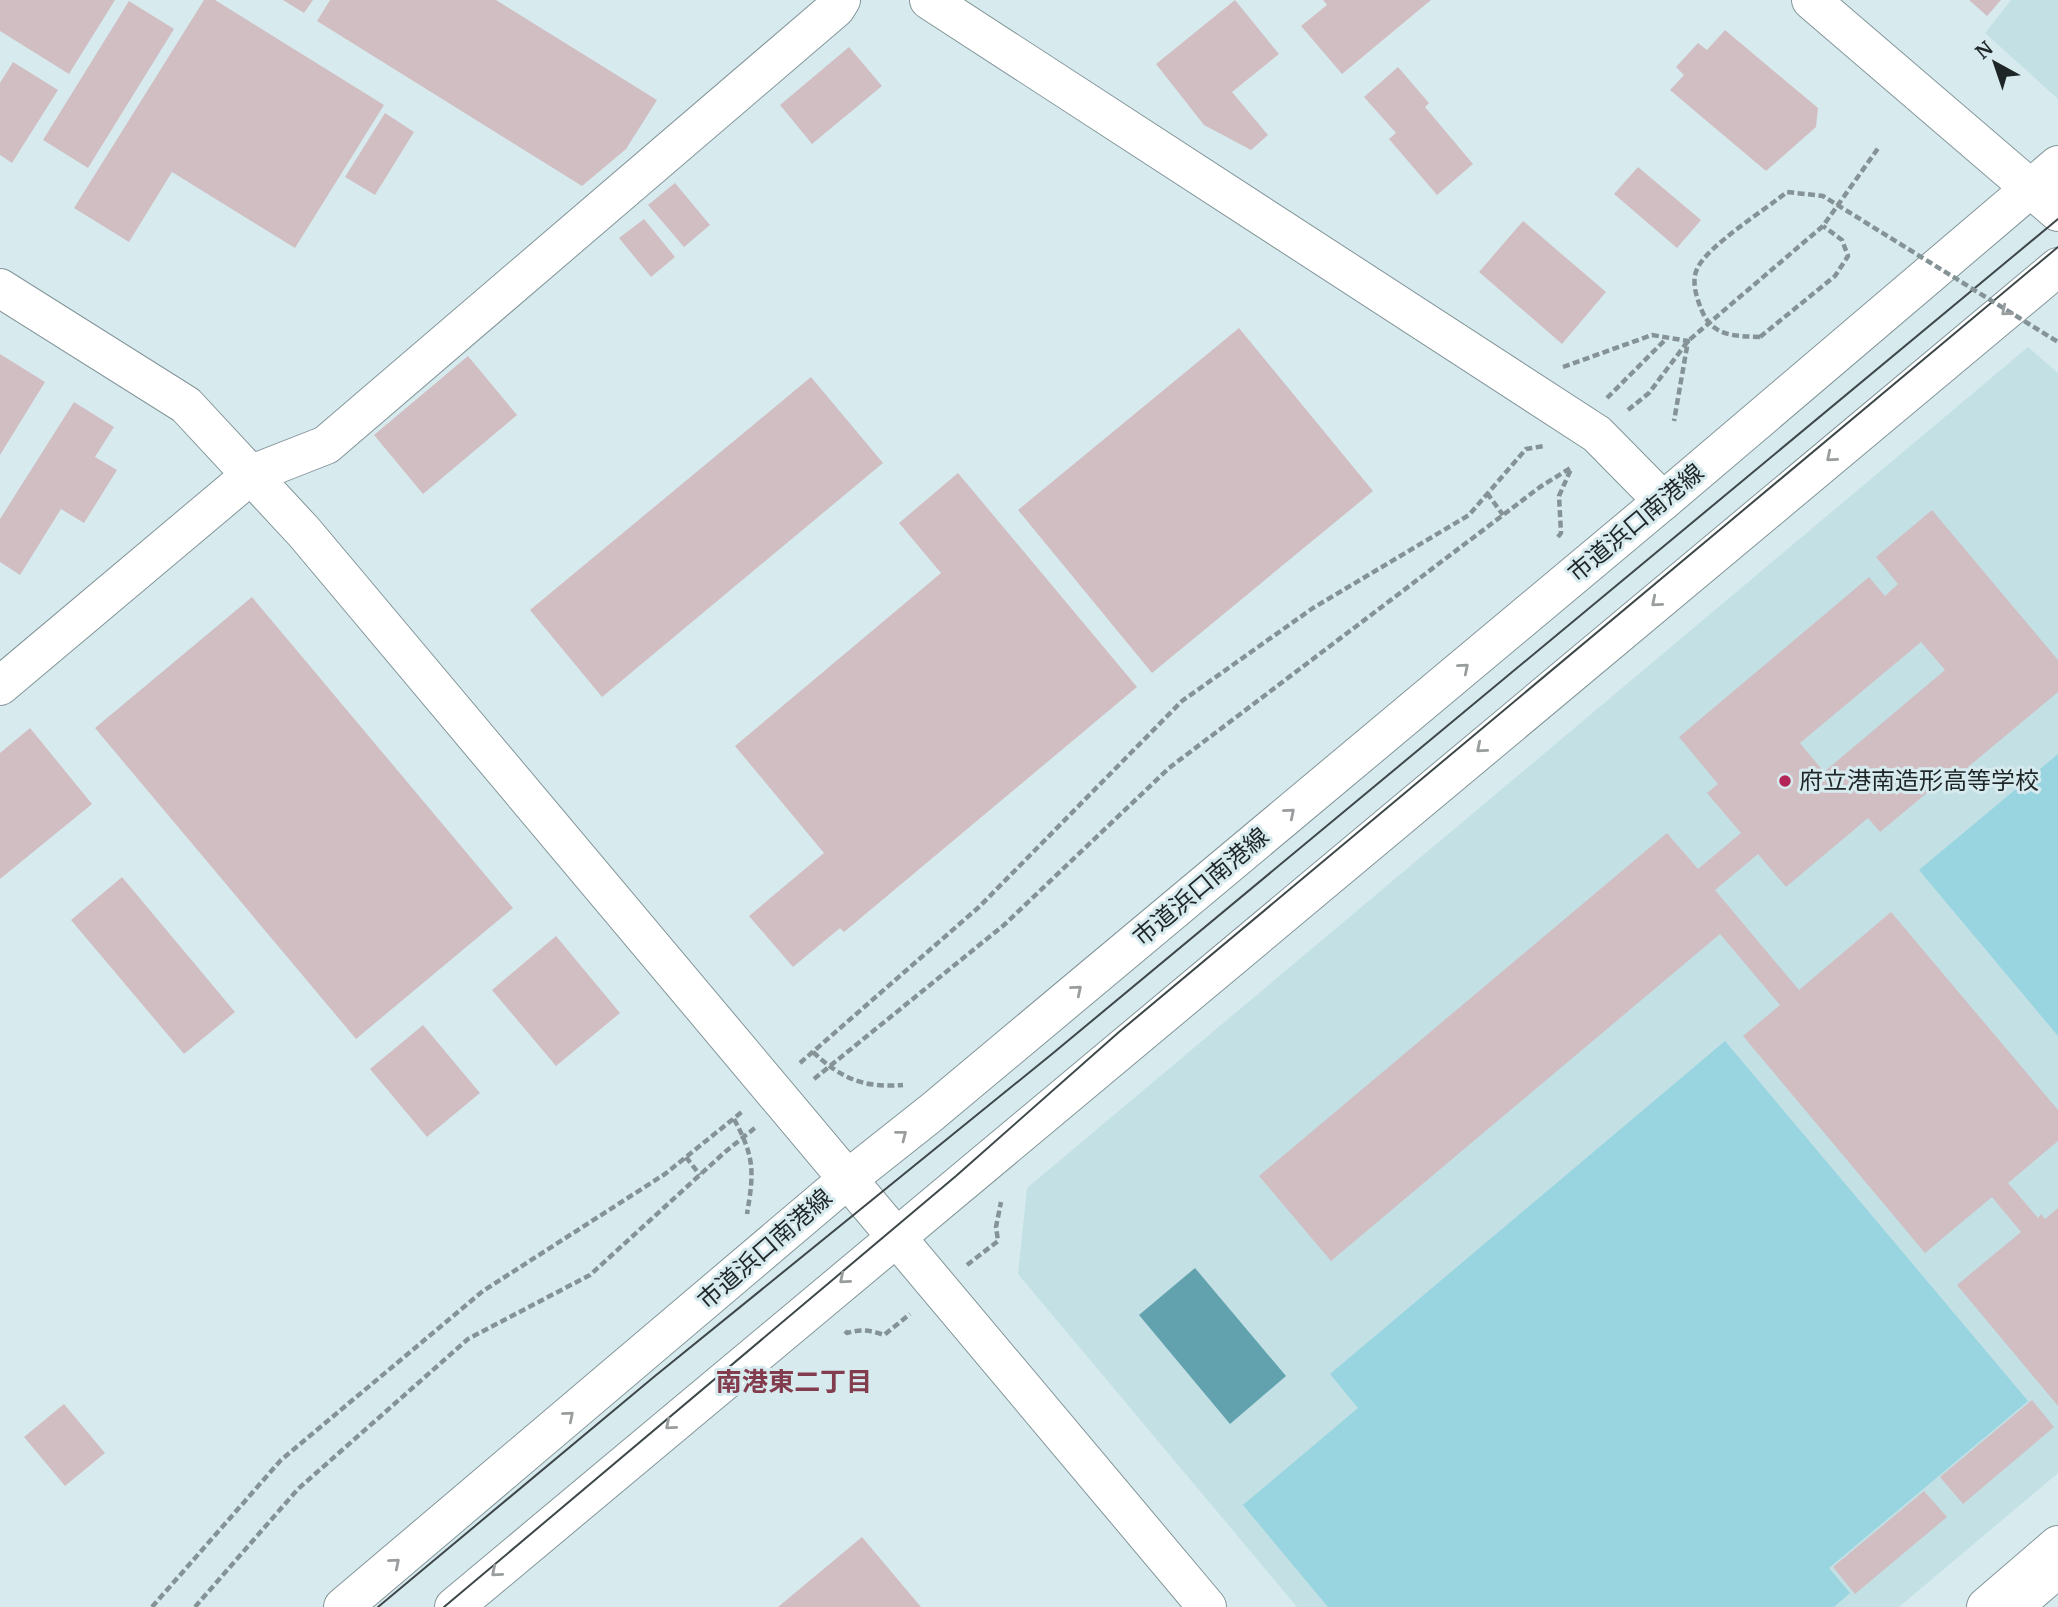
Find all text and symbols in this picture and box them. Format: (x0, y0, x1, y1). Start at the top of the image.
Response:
north arrow (1960, 28, 2030, 98)
text: N (1971, 36, 1998, 64)
one-way arrow (2001, 303, 2014, 315)
one-way arrow (1826, 449, 1839, 461)
street label: 市道浜口南港線 (1561, 457, 1710, 588)
one-way arrow (1652, 594, 1664, 607)
one-way arrow (1457, 663, 1469, 676)
one-way arrow (1477, 740, 1490, 752)
place label: 府立港南造形高等学校 (1799, 765, 2039, 796)
marker: 府立港南造形高等学校 (1777, 773, 1793, 789)
one-way arrow (1282, 809, 1294, 822)
street label: 市道浜口南港線 (1126, 821, 1275, 952)
one-way arrow (1070, 986, 1082, 999)
one-way arrow (895, 1131, 907, 1144)
street label: 市道浜口南港線 (691, 1182, 838, 1315)
one-way arrow (840, 1271, 853, 1283)
district label: 南港東二丁目 (716, 1365, 872, 1398)
one-way arrow (560, 1412, 573, 1424)
one-way arrow (665, 1417, 678, 1429)
one-way arrow (387, 1559, 400, 1571)
one-way arrow (491, 1563, 504, 1576)

